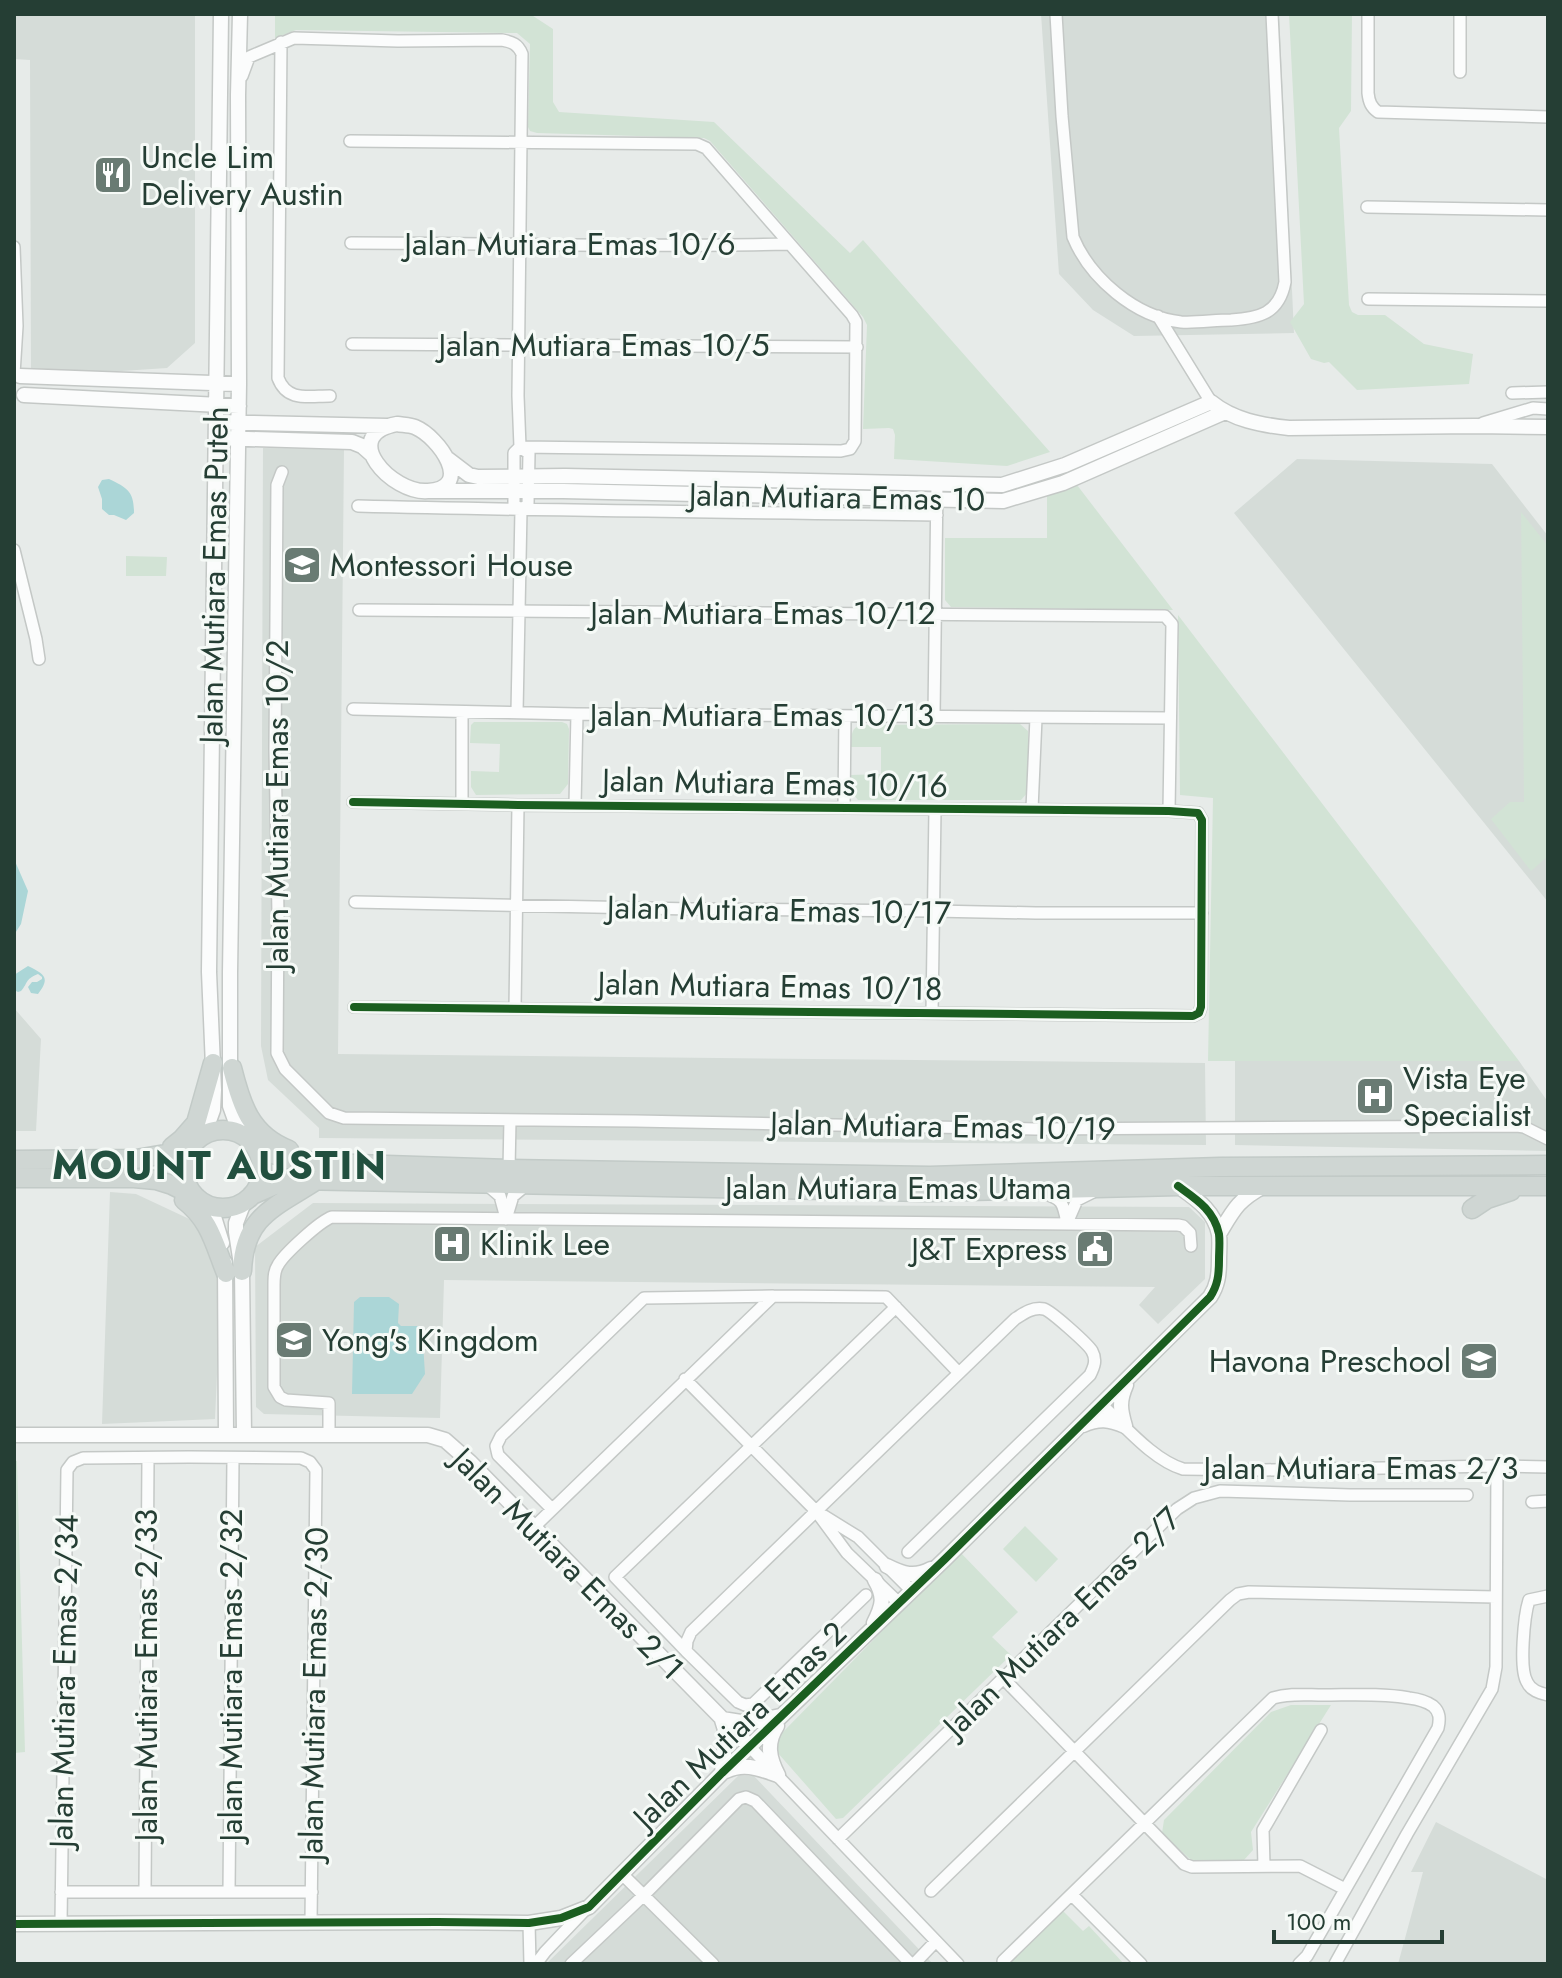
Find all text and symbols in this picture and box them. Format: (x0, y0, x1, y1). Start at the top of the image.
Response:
place label: Uncle Lim Delivery Austin (141, 134, 344, 217)
restaurant icon: Uncle Lim Delivery Austin (92, 154, 134, 196)
street label: Jalan Mutiara Emas 10/6 (400, 221, 736, 267)
street label: Jalan Mutiara Emas 10/5 (435, 322, 769, 368)
street label: Jalan Mutiara Emas Puteh (188, 406, 240, 748)
street label: Jalan Mutiara Emas 10 (684, 471, 986, 523)
place label: Montessori House (330, 542, 573, 588)
school or university icon: Montessori House (281, 544, 323, 586)
street label: Jalan Mutiara Emas 10/12 (586, 590, 936, 636)
street label: Jalan Mutiara Emas 10/2 (254, 639, 300, 975)
street label: Jalan Mutiara Emas 10/13 (586, 692, 934, 738)
street label: Jalan Mutiara Emas 10/16 (598, 757, 948, 809)
street label: Jalan Mutiara Emas 10/17 (603, 884, 952, 936)
street label: Jalan Mutiara Emas 10/18 (593, 960, 943, 1012)
place label: Vista Eye Specialist (1403, 1055, 1531, 1138)
hospital icon: Vista Eye Specialist (1354, 1075, 1396, 1117)
street label: Jalan Mutiara Emas 10/19 (766, 1100, 1116, 1152)
district label: MOUNT AUSTIN (52, 1136, 388, 1194)
street label: Jalan Mutiara Emas Utama (721, 1165, 1071, 1211)
place label: Klinik Lee (480, 1221, 610, 1267)
hospital icon: Klinik Lee (431, 1223, 473, 1265)
place label: J&T Express (907, 1226, 1067, 1272)
public building icon: J&T Express (1074, 1228, 1116, 1270)
place label: Yong's Kingdom (322, 1317, 539, 1363)
school or university icon: Yong's Kingdom (273, 1319, 315, 1361)
place label: Havona Preschool (1209, 1338, 1451, 1384)
school or university icon: Havona Preschool (1458, 1340, 1500, 1382)
street label: Jalan Mutiara Emas 2/1 (439, 1435, 695, 1691)
street label: Jalan Mutiara Emas 2/3 (1200, 1445, 1518, 1491)
street label: Jalan Mutiara Emas 2/7 (930, 1496, 1191, 1750)
street label: Jalan Mutiara Emas 2/32 (208, 1508, 254, 1846)
street label: Jalan Mutiara Emas 2/33 (123, 1509, 169, 1845)
street label: Jalan Mutiara Emas 2/34 (38, 1514, 90, 1852)
street label: Jalan Mutiara Emas 2/30 (288, 1527, 340, 1865)
street label: Jalan Mutiara Emas 2 (620, 1611, 857, 1842)
scale bar (1274, 1894, 1442, 1944)
text: 100 m (1286, 1904, 1352, 1939)

